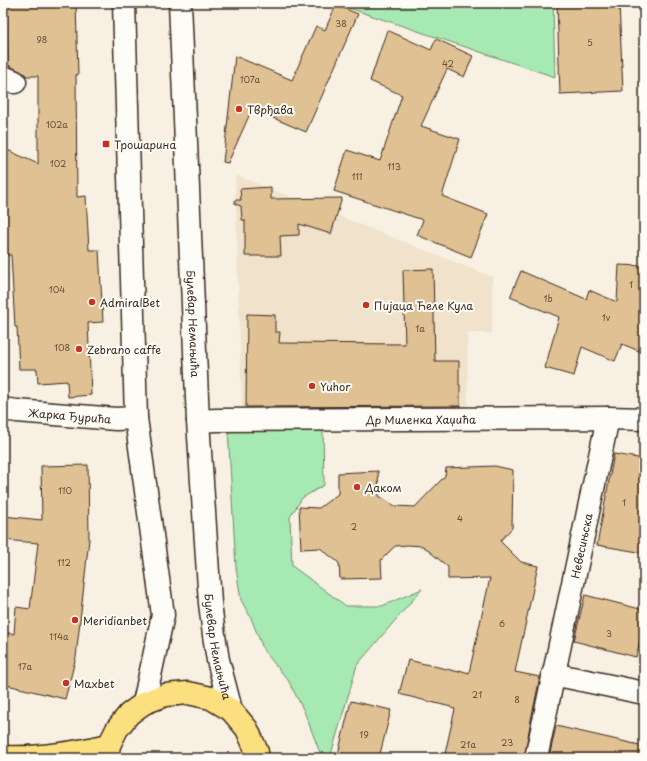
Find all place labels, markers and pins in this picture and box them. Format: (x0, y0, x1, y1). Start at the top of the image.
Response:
place label: Тврђава (247, 101, 294, 118)
marker: Тврђава (234, 104, 244, 114)
place label: Трошарина (114, 136, 176, 153)
marker: Трошарина (101, 139, 111, 149)
place label: AdmiralBet (100, 294, 160, 311)
marker: AdmiralBet (87, 297, 97, 307)
place label: Пијаца Ћеле Кула (374, 297, 473, 314)
marker: Пијаца Ћеле Кула (361, 300, 371, 310)
place label: Zebrano caffe (87, 341, 161, 358)
marker: Zebrano caffe (74, 344, 84, 354)
place label: Yuhor (320, 378, 351, 395)
marker: Yuhor (307, 381, 317, 391)
place label: Даком (364, 479, 402, 496)
marker: Даком (352, 482, 362, 492)
place label: Meridianbet (83, 612, 147, 629)
marker: Meridianbet (70, 615, 80, 625)
place label: Maxbet (74, 675, 115, 692)
marker: Maxbet (61, 678, 71, 688)

